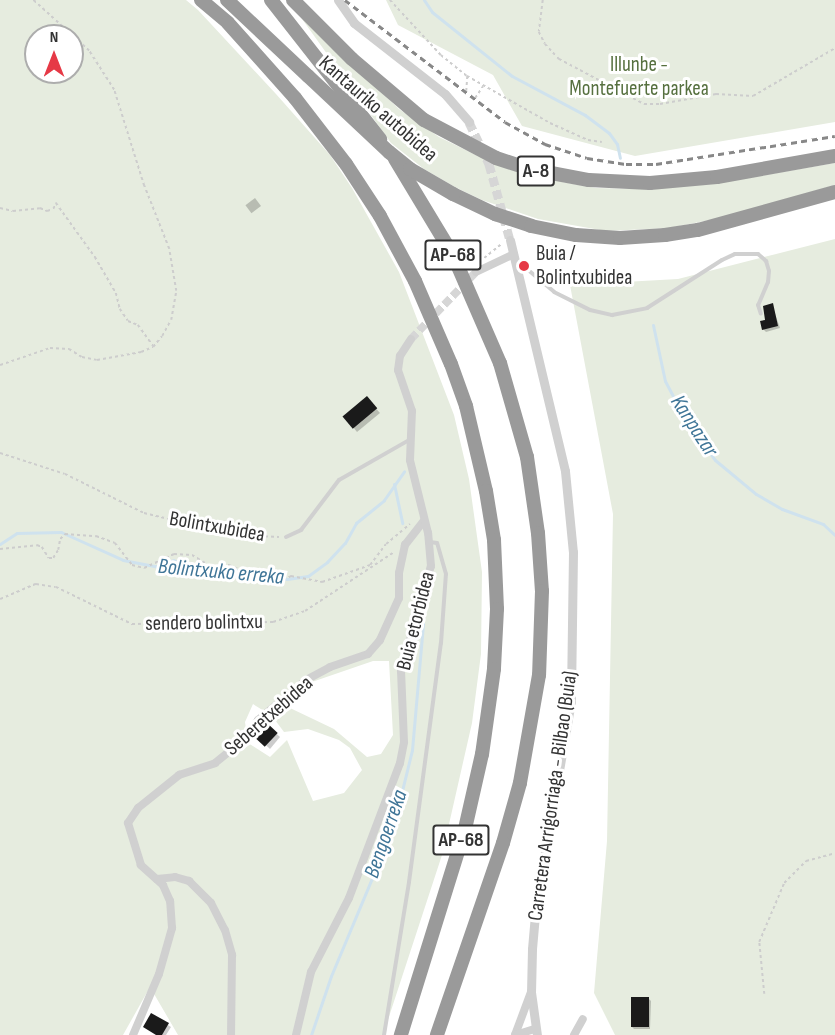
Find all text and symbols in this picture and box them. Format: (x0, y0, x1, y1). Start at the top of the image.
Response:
north arrow (24, 24, 84, 84)
text: N (50, 28, 58, 47)
street label: Kantauriko autobidea (313, 51, 443, 167)
park label: Illunbe - Montefuerte parkea (569, 52, 709, 102)
road number: A-8 (516, 154, 556, 188)
road number: AP-68 (423, 238, 483, 272)
place label: Buia / Bolintxubidea (536, 241, 632, 291)
marker: Buia / Bolintxubidea (517, 259, 531, 273)
water label: Kanpazar (664, 390, 724, 462)
street label: Bolintxubidea (167, 506, 267, 548)
water label: Bolintxuko erreka (157, 553, 285, 591)
street label: Buia etorbidea (392, 569, 440, 673)
street label: sendero bolintxu (145, 609, 263, 637)
street label: Carretera Arrigorriaga - Bilbao (Buia) (523, 669, 583, 923)
street label: Seberetxebidea (220, 671, 318, 761)
water label: Bengoerreka (359, 787, 413, 881)
road number: AP-68 (431, 823, 491, 857)

